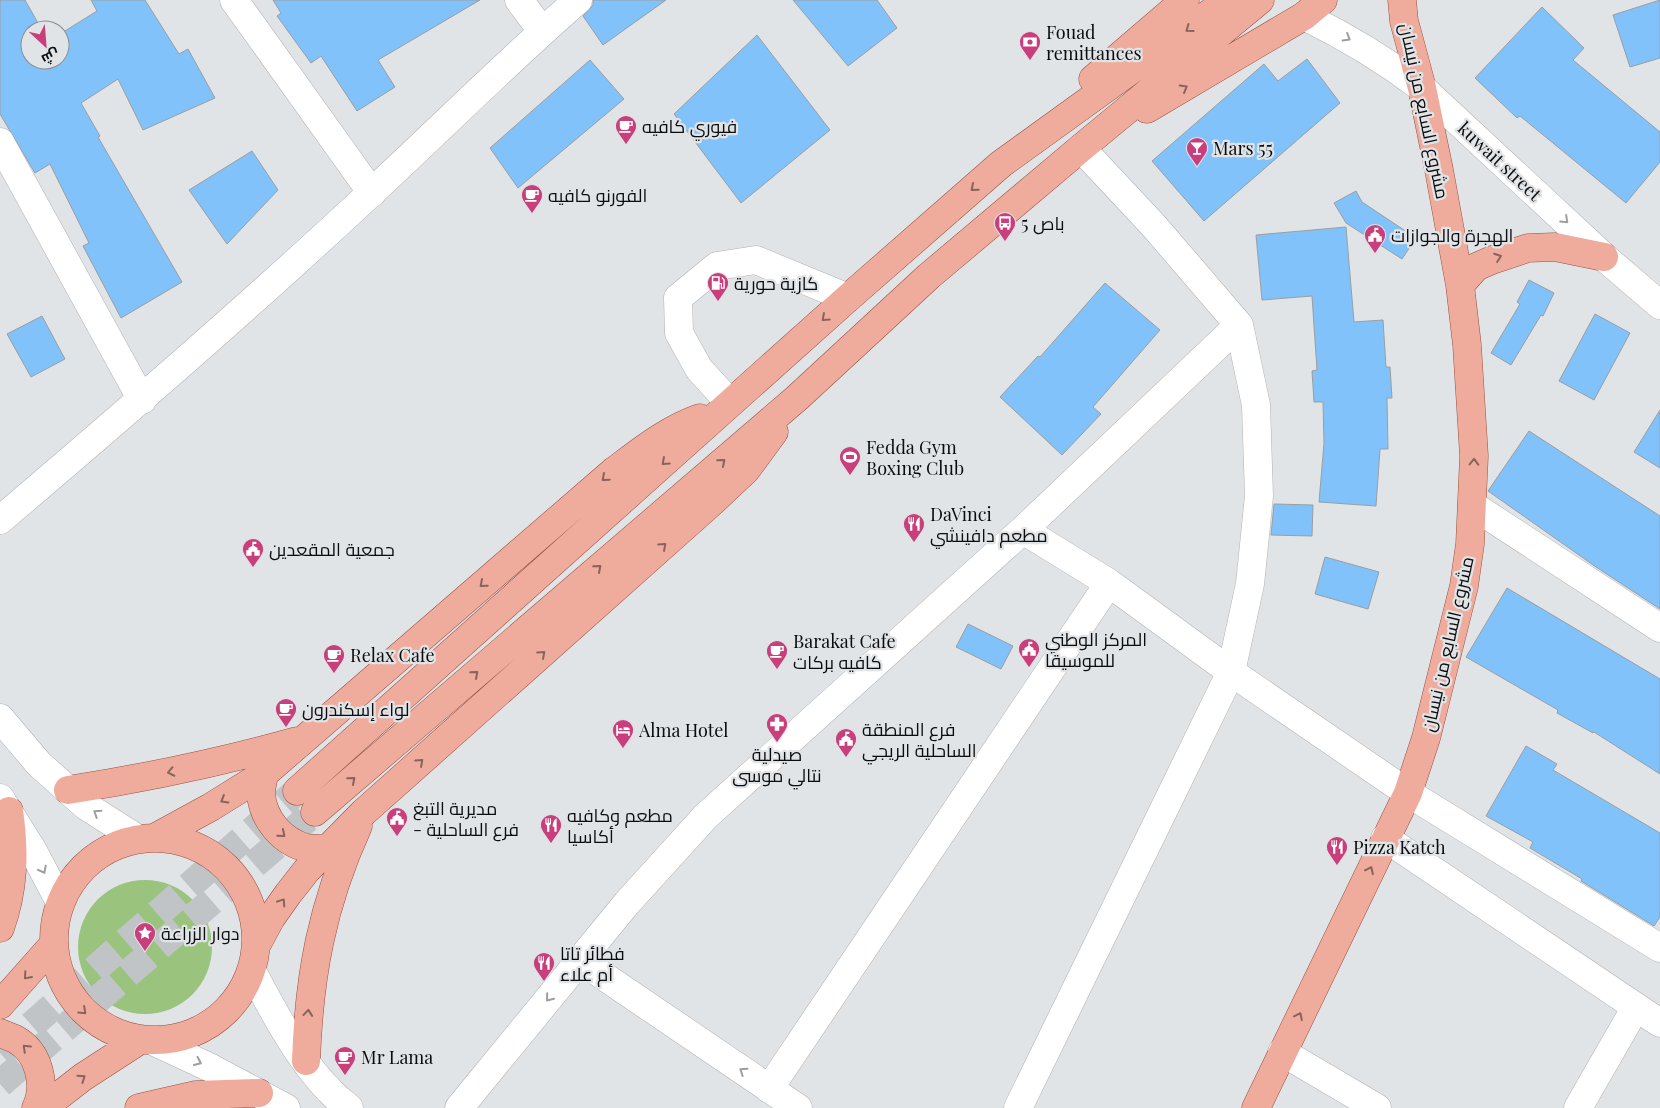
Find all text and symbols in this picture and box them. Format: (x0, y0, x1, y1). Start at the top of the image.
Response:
north arrow (20, 20, 70, 70)
place label: Fouad remittances (1046, 20, 1142, 65)
street label: مشروع السابع من نيسان (1394, 21, 1455, 201)
one-way arrow (1186, 24, 1195, 32)
bank icon: Fouad remittances (1018, 30, 1042, 61)
one-way arrow (1341, 32, 1350, 41)
text: ش (39, 45, 63, 70)
one-way arrow (1179, 85, 1188, 95)
cafe icon: فيوري كافيه (614, 114, 638, 145)
place label: فيوري كافيه (642, 114, 737, 141)
street label: kuwait street (1453, 116, 1547, 206)
bar icon: Mars 55 (1185, 136, 1209, 167)
place label: Mars 55 (1213, 136, 1273, 160)
cafe icon: الفورنو كافيه (520, 183, 544, 214)
place label: الفورنو كافيه (548, 183, 647, 207)
one-way arrow (971, 183, 980, 191)
bus stop icon: باص 5 (993, 211, 1017, 242)
place label: باص 5 (1021, 211, 1065, 235)
one-way arrow (1559, 214, 1568, 223)
public building icon: الهجرة والجوازات (1363, 223, 1387, 254)
place label: الهجرة والجوازات (1391, 223, 1513, 247)
one-way arrow (1494, 253, 1502, 263)
fuel station icon: كازية حورية (706, 271, 730, 302)
place label: كازية حورية (734, 271, 818, 295)
one-way arrow (822, 313, 831, 322)
place label: Fedda Gym Boxing Club (866, 435, 964, 480)
sports icon: Fedda Gym Boxing Club (838, 445, 862, 476)
one-way arrow (661, 456, 670, 465)
one-way arrow (1468, 458, 1479, 466)
one-way arrow (716, 459, 725, 468)
one-way arrow (602, 472, 611, 481)
place label: DaVinci مطعم دافينشي (930, 502, 1048, 549)
restaurant icon: DaVinci مطعم دافينشي (902, 512, 926, 543)
public building icon: جمعية المقعدين (241, 537, 265, 568)
place label: جمعية المقعدين (269, 537, 395, 561)
one-way arrow (657, 543, 666, 552)
street label: مشروع السابع من نيسان (1415, 554, 1480, 734)
one-way arrow (593, 565, 602, 574)
one-way arrow (479, 579, 488, 588)
place label: المركز الوطني للموسيقا (1045, 627, 1147, 672)
place label: Barakat Cafe كافيه بركات (793, 629, 896, 674)
public building icon: المركز الوطني للموسيقا (1017, 637, 1041, 668)
cafe icon: Barakat Cafe كافيه بركات (765, 639, 789, 670)
cafe icon: Relax Cafe (322, 643, 346, 674)
place label: Relax Cafe (350, 643, 435, 667)
one-way arrow (536, 651, 545, 660)
one-way arrow (470, 671, 479, 680)
cafe icon: لواء إسكندرون (274, 697, 298, 728)
place label: لواء إسكندرون (302, 697, 410, 721)
pharmacy icon: صيدلية نتالي موسى (765, 712, 789, 743)
place label: فرع المنطقة الساحلية الريجي (862, 717, 976, 765)
hotel icon: Alma Hotel (611, 718, 635, 749)
place label: Alma Hotel (638, 718, 729, 742)
public building icon: فرع المنطقة الساحلية الريجي (834, 727, 858, 758)
place label: صيدلية نتالي موسى (732, 742, 822, 790)
one-way arrow (415, 759, 424, 768)
one-way arrow (166, 767, 175, 777)
one-way arrow (346, 777, 355, 786)
one-way arrow (220, 793, 229, 803)
place label: مديرية التبغ - فرع الساحلية (413, 796, 519, 842)
place label: مطعم وكافيه أكاسيا (567, 803, 673, 848)
public building icon: مديرية التبغ - فرع الساحلية (385, 806, 409, 837)
one-way arrow (93, 809, 102, 819)
restaurant icon: مطعم وكافيه أكاسيا (539, 813, 563, 844)
one-way arrow (276, 829, 285, 838)
restaurant icon: Pizza Katch (1325, 835, 1349, 866)
place label: Pizza Katch (1353, 835, 1446, 859)
one-way arrow (37, 865, 47, 874)
one-way arrow (1363, 866, 1374, 875)
one-way arrow (276, 899, 285, 908)
place icon: دوار الزراعة (133, 921, 157, 952)
place label: دوار الزراعة (161, 921, 239, 945)
place label: فطائر تاتا أم علاء (560, 941, 625, 987)
restaurant icon: فطائر تاتا أم علاء (532, 951, 556, 982)
one-way arrow (23, 970, 32, 979)
one-way arrow (547, 992, 555, 1001)
one-way arrow (78, 1006, 87, 1015)
one-way arrow (303, 1009, 314, 1017)
one-way arrow (1293, 1012, 1303, 1021)
one-way arrow (22, 1045, 31, 1054)
cafe icon: Mr Lama (333, 1045, 357, 1076)
place label: Mr Lama (361, 1045, 433, 1069)
one-way arrow (192, 1056, 201, 1066)
one-way arrow (739, 1068, 748, 1077)
one-way arrow (76, 1075, 86, 1084)

